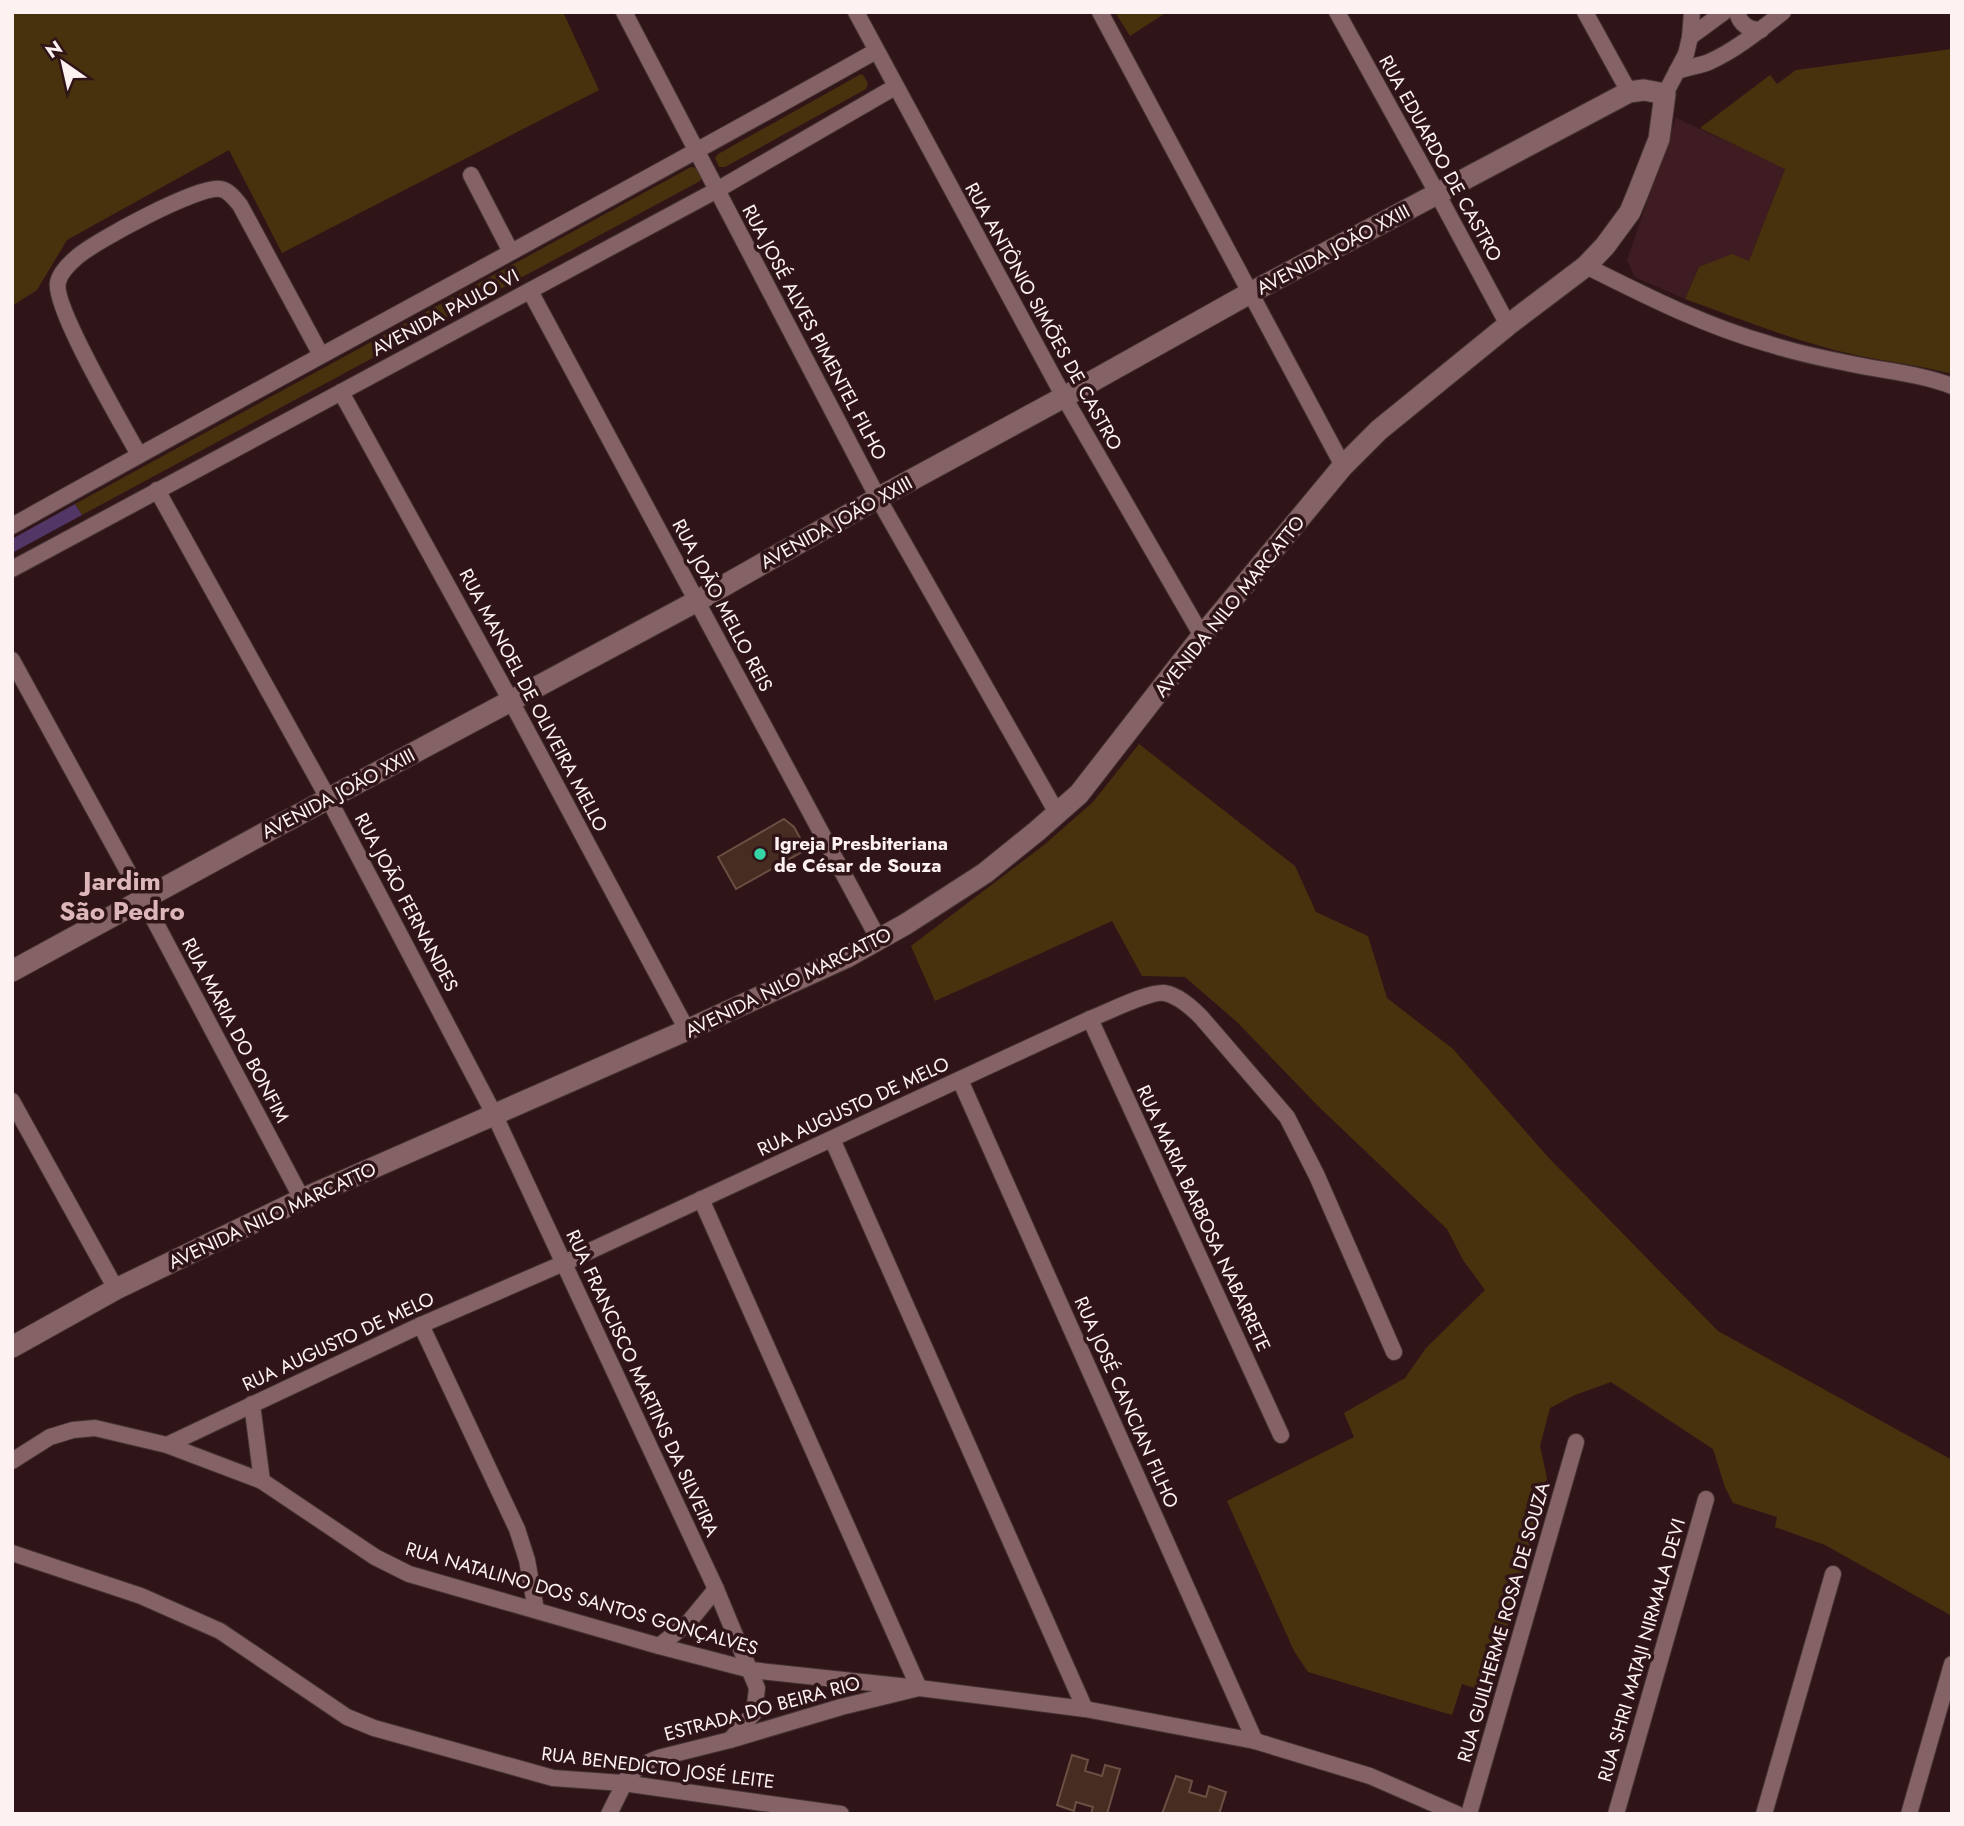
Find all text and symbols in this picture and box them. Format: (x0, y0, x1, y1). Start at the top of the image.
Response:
north arrow (28, 28, 98, 98)
text: N (40, 34, 68, 65)
street label: RUA EDUARDO DE CASTRO (1372, 50, 1509, 266)
street label: RUA ANTÔNIO SIMÕES DE CASTRO (958, 178, 1129, 455)
street label: AVENIDA JOÃO XXIII (1252, 198, 1415, 301)
street label: RUA JOSÉ ALVES PIMENTEL FILHO (736, 200, 894, 465)
street label: AVENIDA PAULO VI (367, 262, 524, 363)
street label: AVENIDA JOÃO XXIII (755, 469, 917, 576)
street label: AVENIDA NILO MARCATTO (1148, 510, 1311, 703)
street label: RUA JOÃO MELLO REIS (666, 514, 779, 696)
street label: RUA MANOEL DE OLIVEIRA MELLO (453, 564, 615, 837)
street label: AVENIDA JOÃO XXIII (257, 742, 420, 845)
street label: RUA JOÃO FERNANDES (348, 808, 465, 996)
place label: Igreja Presbiteriana de César de Souza (774, 830, 948, 879)
marker: Igreja Presbiteriana de César de Souza (752, 846, 768, 862)
district label: Jardim São Pedro (59, 862, 185, 930)
street label: AVENIDA NILO MARCATTO (681, 921, 896, 1044)
street label: RUA MARIA DO BONFIM (175, 933, 296, 1127)
street label: RUA AUGUSTO DE MELO (753, 1050, 954, 1163)
street label: RUA MARIA BARBOSA NABARRETE (1130, 1081, 1277, 1356)
street label: AVENIDA NILO MARCATTO (164, 1155, 381, 1276)
street label: RUA FRANCISCO MARTINS DA SILVEIRA (559, 1225, 726, 1542)
street label: RUA AUGUSTO DE MELO (238, 1285, 439, 1398)
street label: RUA JOSÉ CANCIAN FILHO (1068, 1292, 1185, 1512)
street label: RUA GUILHERME ROSA DE SOUZA (1450, 1478, 1557, 1765)
street label: RUA SHRI MATAJI NIRMALA DEVI (1591, 1515, 1692, 1785)
street label: RUA NATALINO DOS SANTOS GONÇALVES (402, 1535, 761, 1662)
street label: ESTRADA DO BEIRA RIO (661, 1669, 863, 1748)
street label: RUA BENEDICTO JOSÉ LEITE (540, 1740, 776, 1795)

